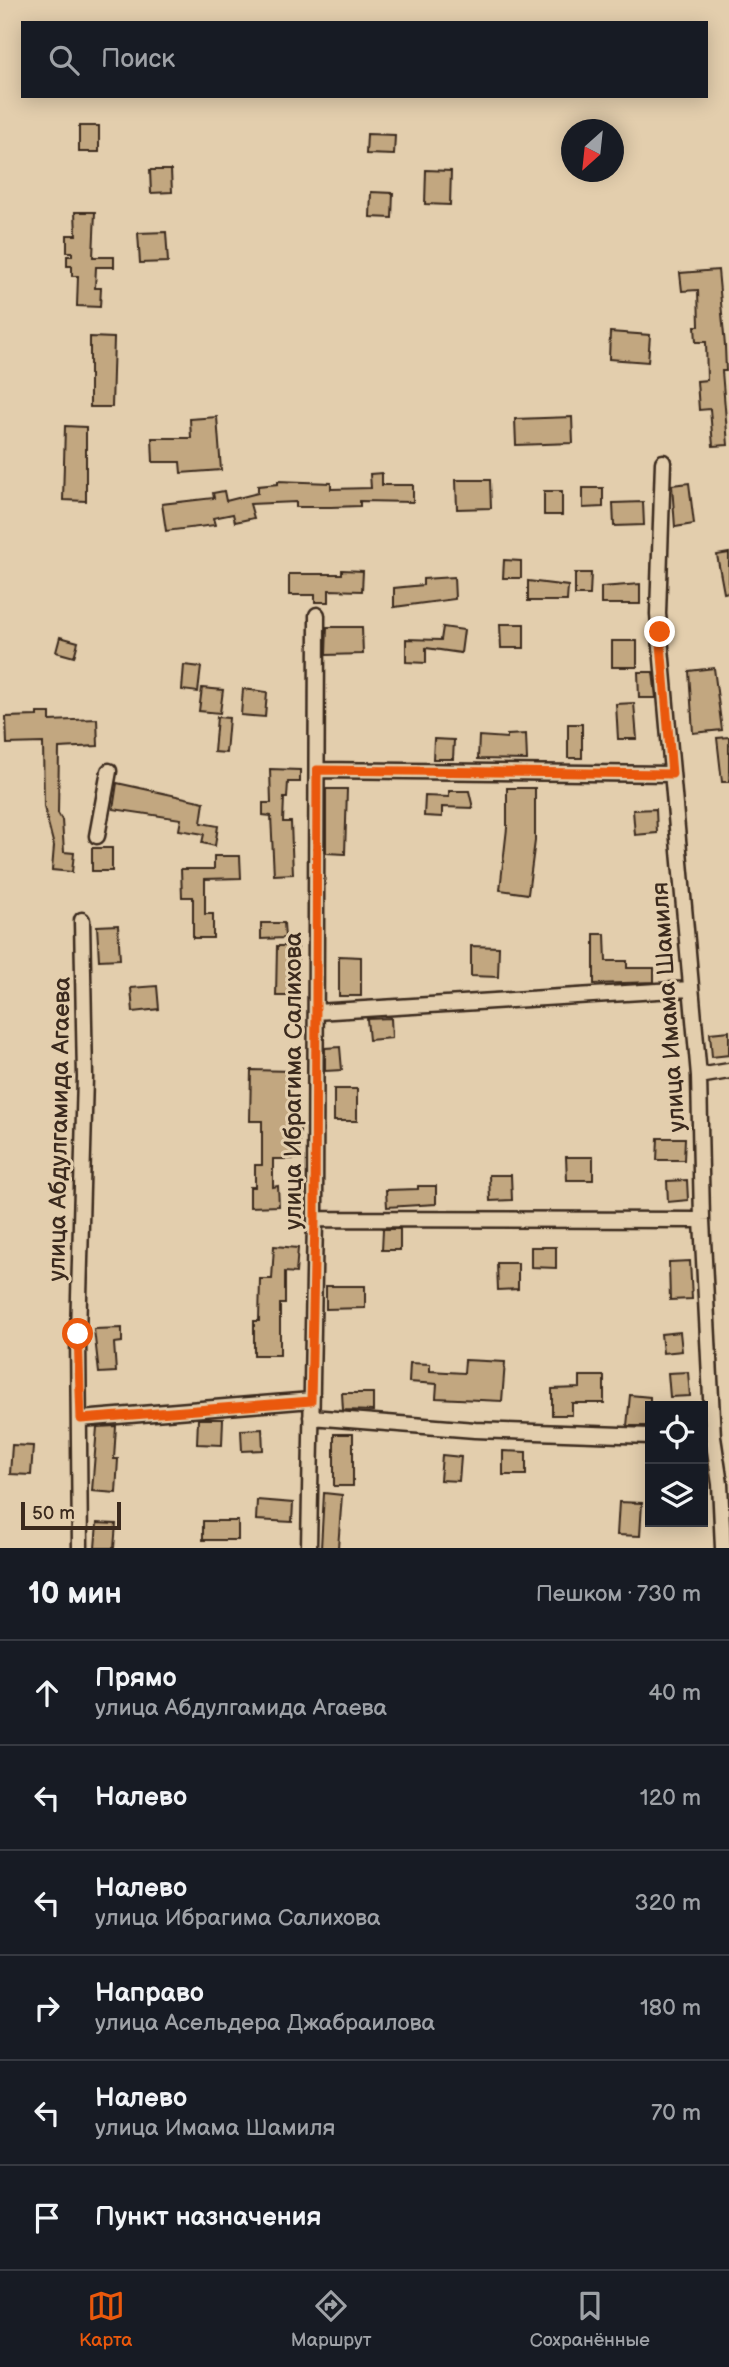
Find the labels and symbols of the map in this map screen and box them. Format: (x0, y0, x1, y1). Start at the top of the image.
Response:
north arrow (561, 119, 624, 182)
route end (644, 616, 675, 647)
street label: улица Имама Шамиля (645, 881, 692, 1133)
street label: улица Ибрагима Салихова (279, 932, 308, 1230)
street label: улица Абдулгамида Агаева (42, 976, 77, 1282)
route start (62, 1318, 93, 1349)
scale bar (21, 1499, 121, 1531)

